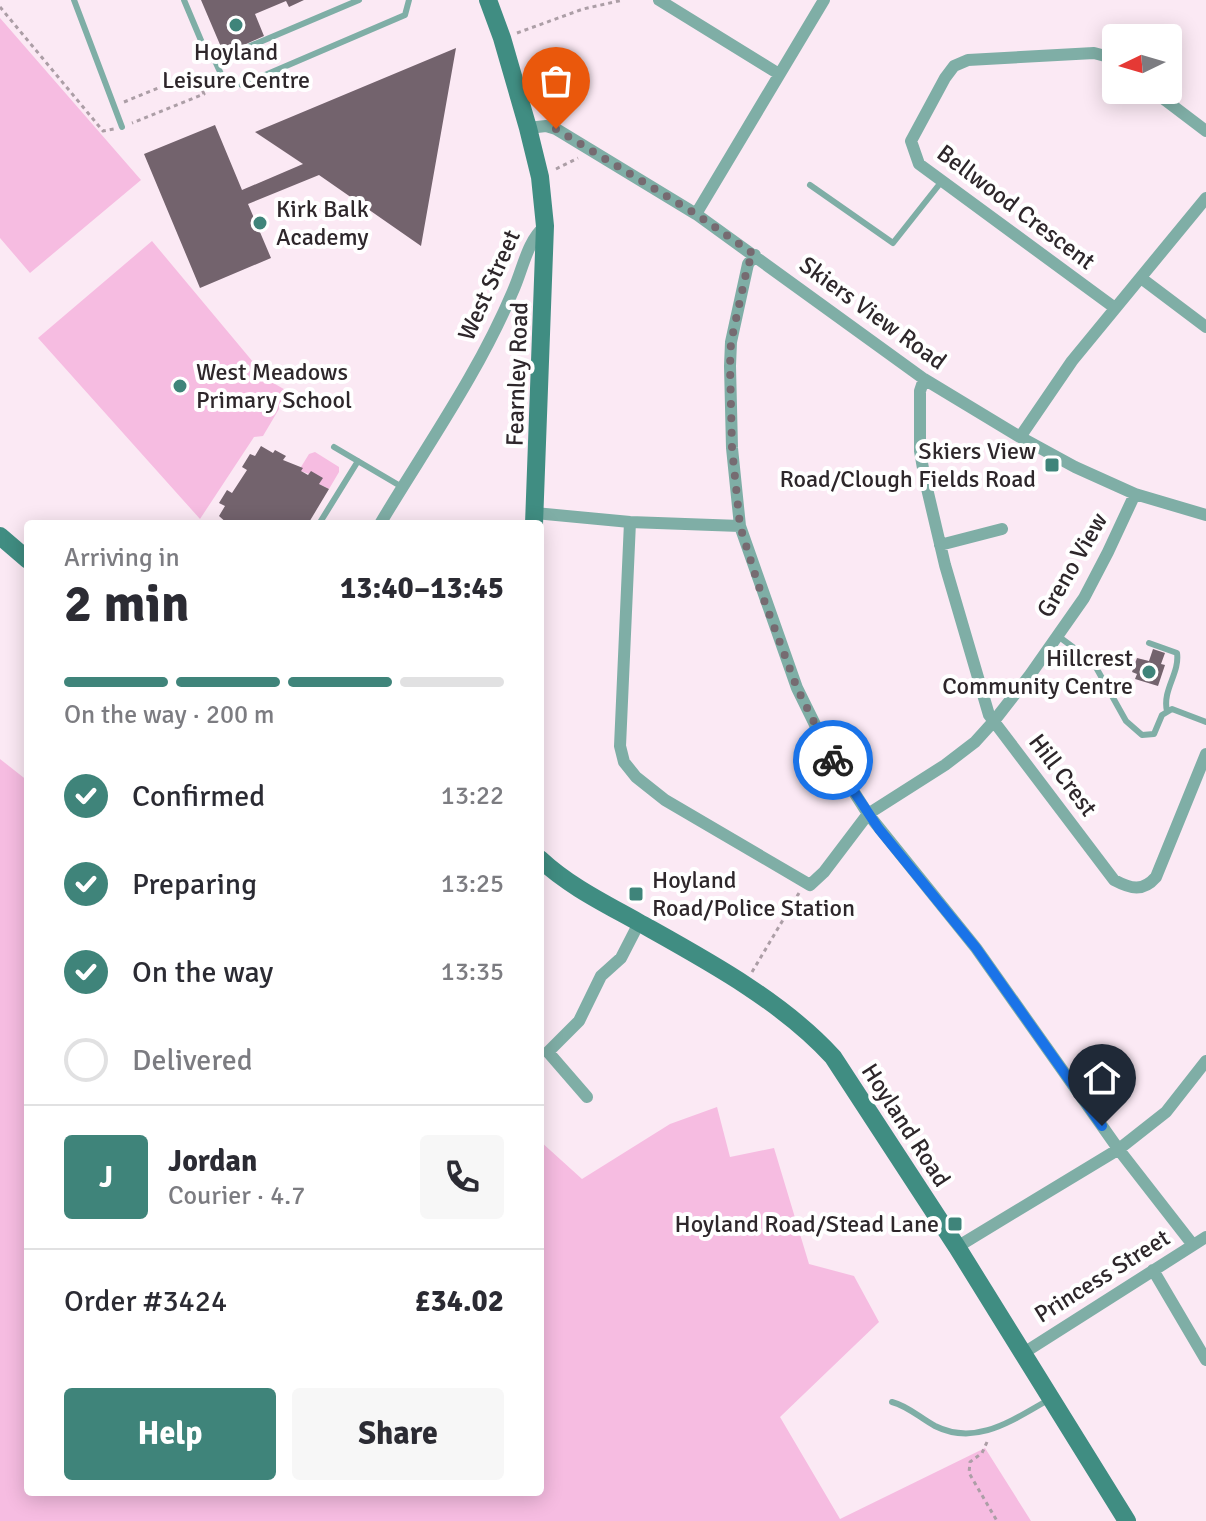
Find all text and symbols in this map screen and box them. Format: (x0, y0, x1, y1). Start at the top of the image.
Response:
marker: Hoyland Leisure Centre (227, 16, 245, 34)
north arrow (1102, 24, 1182, 104)
map controls (1102, 24, 1182, 104)
place label: Hoyland Leisure Centre (162, 37, 310, 95)
pin (522, 47, 590, 129)
icon: bag (534, 59, 578, 103)
street label: Bellwood Crescent (931, 138, 1101, 276)
place label: Kirk Balk Academy (276, 194, 369, 252)
marker: Kirk Balk Academy (251, 214, 269, 232)
street label: West Street (451, 225, 527, 345)
street label: Skiers View Road (794, 250, 952, 376)
street label: Fearnley Road (499, 301, 535, 447)
place label: West Meadows Primary School (196, 357, 352, 415)
marker: West Meadows Primary School (171, 377, 189, 395)
place label: Skiers View Road/Clough Fields Road (779, 436, 1036, 494)
marker: Skiers View Road/Clough Fields Road (1043, 456, 1061, 474)
street label: Greno View (1030, 507, 1114, 623)
text: Arriving in (64, 542, 180, 574)
text: 13:40–13:45 (340, 570, 504, 607)
text: 2 min (64, 572, 190, 636)
place label: Hillcrest Community Centre (942, 643, 1133, 701)
marker: Hillcrest Community Centre (1140, 663, 1158, 681)
text: On the way · 200 m (64, 699, 274, 731)
courier (793, 720, 873, 800)
street label: Hill Crest (1022, 728, 1104, 822)
icon: bike (811, 738, 855, 782)
icon: check (64, 774, 108, 818)
text: Confirmed (132, 778, 265, 815)
text: 13:22 (441, 780, 504, 812)
icon: check (64, 862, 108, 906)
place label: Hoyland Road/Police Station (652, 865, 855, 923)
text: Preparing (132, 866, 257, 903)
text: 13:25 (441, 868, 504, 900)
marker: Hoyland Road/Police Station (627, 885, 645, 903)
icon: check (64, 950, 108, 994)
text: On the way (132, 954, 273, 991)
text: 13:35 (441, 956, 504, 988)
text: Delivered (132, 1042, 253, 1079)
pin (1068, 1044, 1136, 1126)
icon: home (1080, 1056, 1124, 1100)
street label: Hoyland Road (855, 1058, 957, 1192)
button: phone (420, 1135, 504, 1219)
text: Jordan (168, 1143, 257, 1180)
text: J (99, 1159, 113, 1196)
text: Courier · 4.7 (168, 1180, 305, 1212)
place label: Hoyland Road/Stead Lane (674, 1209, 939, 1239)
marker: Hoyland Road/Stead Lane (946, 1215, 964, 1233)
street label: Princess Street (1029, 1222, 1175, 1330)
text: Order #3424 (64, 1283, 227, 1320)
text: £34.02 (414, 1283, 504, 1320)
button: Help (64, 1388, 276, 1480)
button: Share (292, 1388, 504, 1480)

